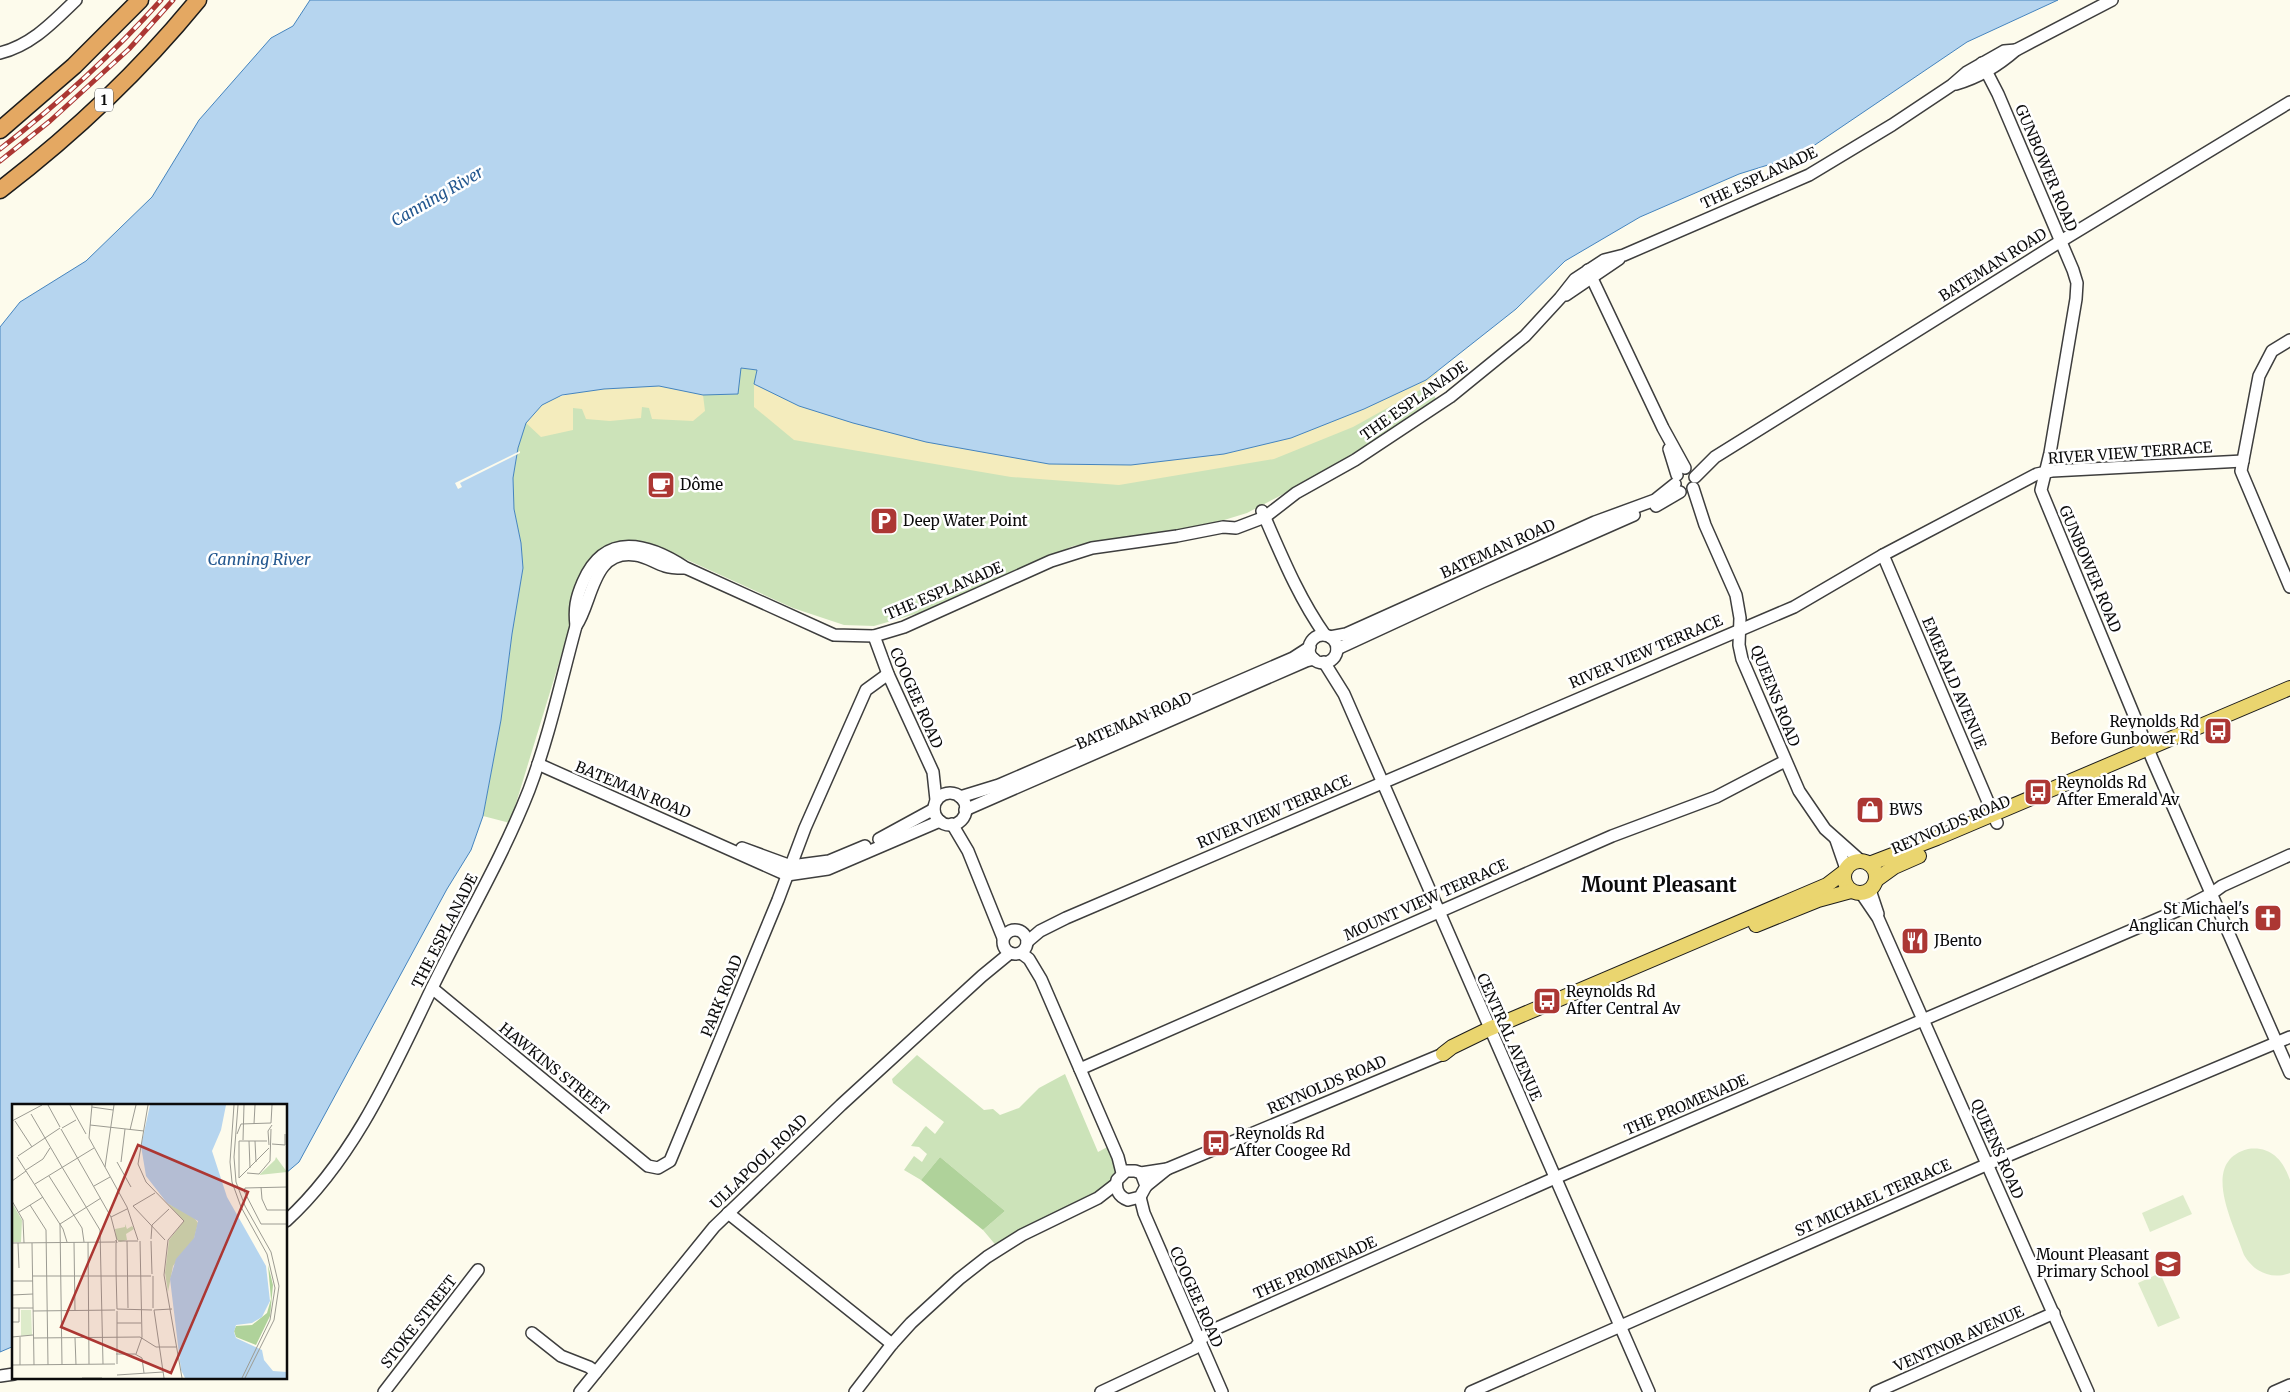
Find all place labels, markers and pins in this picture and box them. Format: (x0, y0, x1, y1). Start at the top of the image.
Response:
cafe icon: Dôme (646, 470, 676, 500)
place label: Dôme (680, 475, 723, 494)
parking icon: Deep Water Point (869, 506, 899, 536)
place label: Deep Water Point (903, 511, 1028, 530)
place label: Reynolds Rd Before Gunbower Rd (2051, 712, 2199, 748)
bus stop icon: Reynolds Rd Before Gunbower Rd (2203, 716, 2233, 746)
place label: Reynolds Rd After Emerald Av (2056, 773, 2180, 809)
bus stop icon: Reynolds Rd After Emerald Av (2023, 777, 2053, 807)
shop icon: BWS (1855, 795, 1885, 825)
place label: BWS (1889, 800, 1923, 819)
place label: St Michael's Anglican Church (2128, 899, 2249, 935)
church icon: St Michael's Anglican Church (2253, 903, 2283, 933)
restaurant icon: JBento (1900, 926, 1930, 956)
place label: JBento (1933, 931, 1982, 950)
place label: Reynolds Rd After Central Av (1565, 982, 1681, 1018)
bus stop icon: Reynolds Rd After Central Av (1532, 986, 1562, 1016)
place label: Reynolds Rd After Coogee Rd (1234, 1124, 1351, 1160)
bus stop icon: Reynolds Rd After Coogee Rd (1201, 1128, 1231, 1158)
place label: Mount Pleasant Primary School (2036, 1245, 2149, 1281)
school or university icon: Mount Pleasant Primary School (2153, 1249, 2183, 1279)

